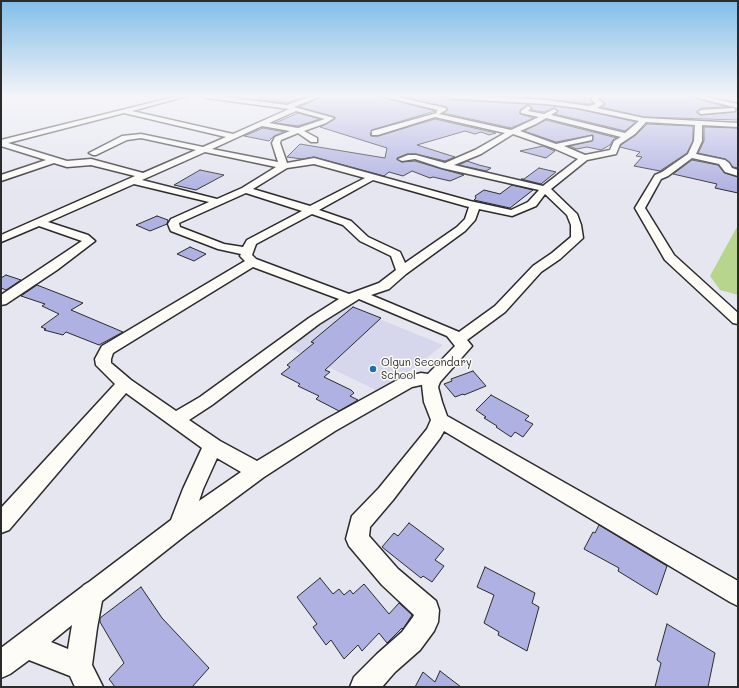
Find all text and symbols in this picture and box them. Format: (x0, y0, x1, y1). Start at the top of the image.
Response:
place label: Olgun Secondary School (381, 356, 472, 382)
marker: Olgun Secondary School (368, 364, 378, 374)

